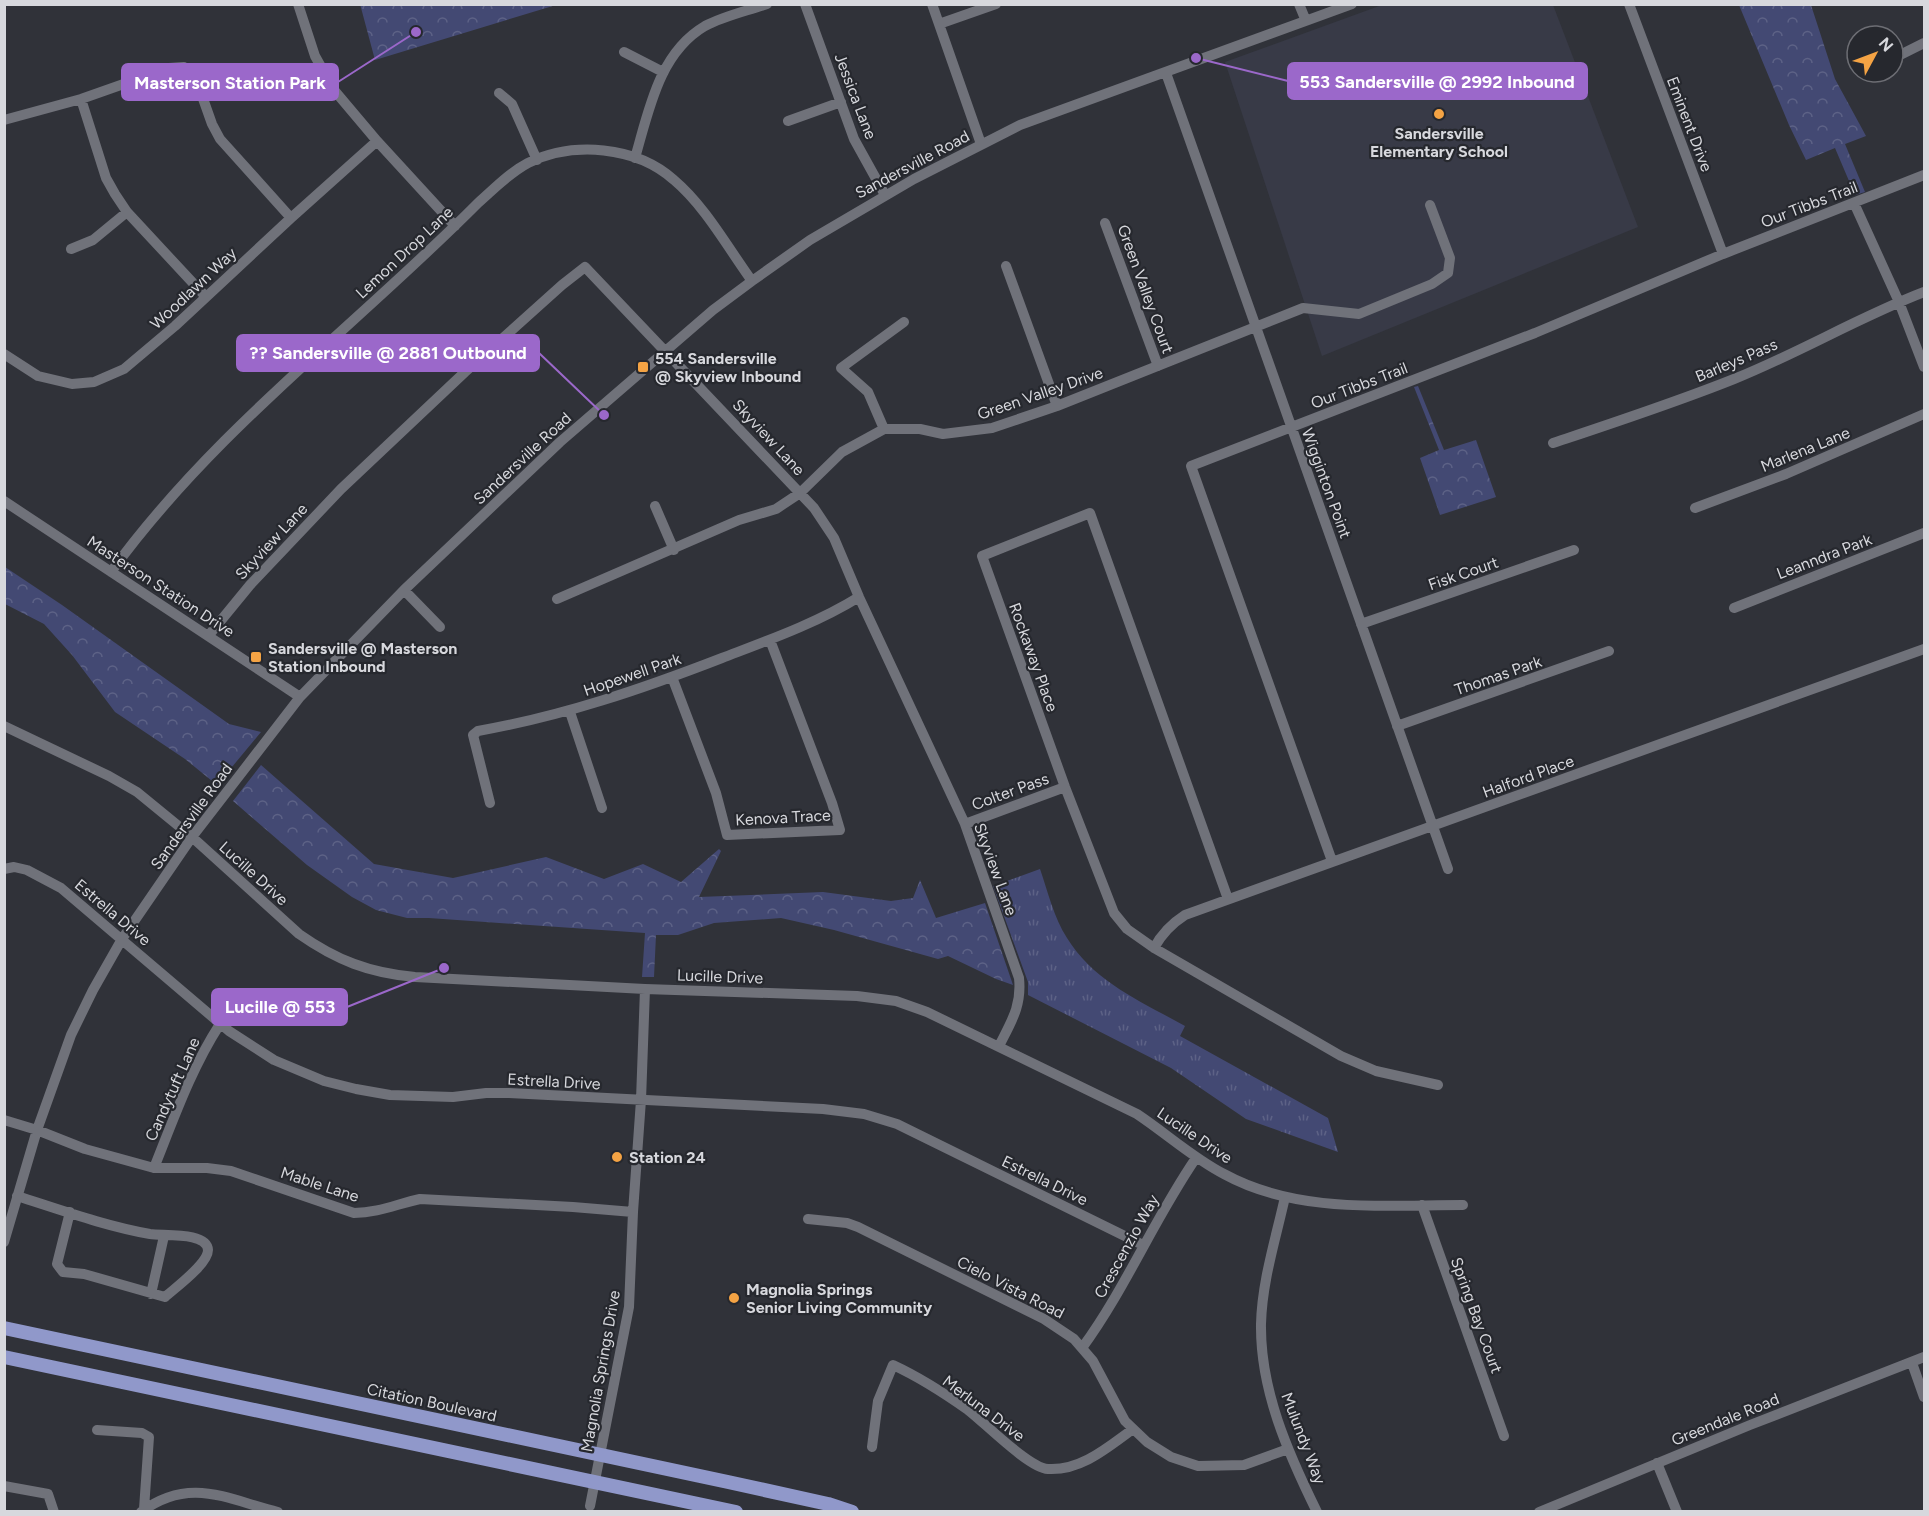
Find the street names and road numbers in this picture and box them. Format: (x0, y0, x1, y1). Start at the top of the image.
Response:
street label: Jessica Lane (830, 51, 881, 142)
street label: Eminent Drive (1663, 74, 1716, 175)
street label: Sandersville Road (852, 126, 973, 203)
street label: Our Tibbs Trail (1758, 177, 1860, 232)
street label: Lemon Drop Lane (352, 202, 457, 302)
street label: Green Valley Court (1113, 222, 1178, 356)
street label: Woodlawn Way (146, 243, 241, 333)
street label: Barleys Pass (1692, 335, 1780, 386)
street label: Our Tibbs Trail (1308, 358, 1410, 413)
street label: Green Valley Drive (975, 363, 1106, 424)
street label: Skyview Lane (729, 395, 809, 480)
street label: Sandersville Road (470, 408, 575, 508)
street label: Marlena Lane (1758, 423, 1853, 476)
street label: Wigginton Point (1298, 426, 1355, 541)
street label: Skyview Lane (231, 499, 312, 583)
street label: Leanndra Park (1774, 530, 1875, 583)
street label: Masterson Station Drive (83, 532, 238, 641)
street label: Fisk Court (1426, 553, 1501, 594)
street label: Rockaway Place (1005, 600, 1062, 715)
street label: Hopewell Park (581, 649, 684, 700)
street label: Thomas Park (1452, 652, 1544, 699)
street label: Halford Place (1480, 751, 1577, 802)
street label: Sandersville Road (147, 760, 236, 873)
street label: Colter Pass (969, 769, 1051, 814)
street label: Kenova Trace (735, 805, 832, 829)
street label: Skyview Lane (970, 820, 1021, 918)
street label: Lucille Drive (215, 837, 292, 909)
street label: Estrella Drive (71, 875, 155, 950)
street label: Lucille Drive (677, 965, 764, 988)
street label: Candytuft Lane (141, 1034, 204, 1144)
street label: Estrella Drive (507, 1070, 601, 1093)
street label: Lucille Drive (1154, 1103, 1236, 1168)
street label: Estrella Drive (999, 1151, 1091, 1210)
street label: Mable Lane (278, 1163, 362, 1206)
street label: Crescenzio Way (1090, 1191, 1163, 1301)
street label: Cielo Vista Road (954, 1252, 1068, 1323)
street label: Spring Bay Court (1447, 1255, 1506, 1376)
street label: Magnolia Springs Drive (577, 1289, 624, 1453)
street label: Merluna Drive (939, 1371, 1029, 1446)
street label: Citation Boulevard (365, 1379, 499, 1426)
street label: Greendale Road (1669, 1389, 1782, 1450)
street label: Mulundy Way (1277, 1390, 1330, 1487)

